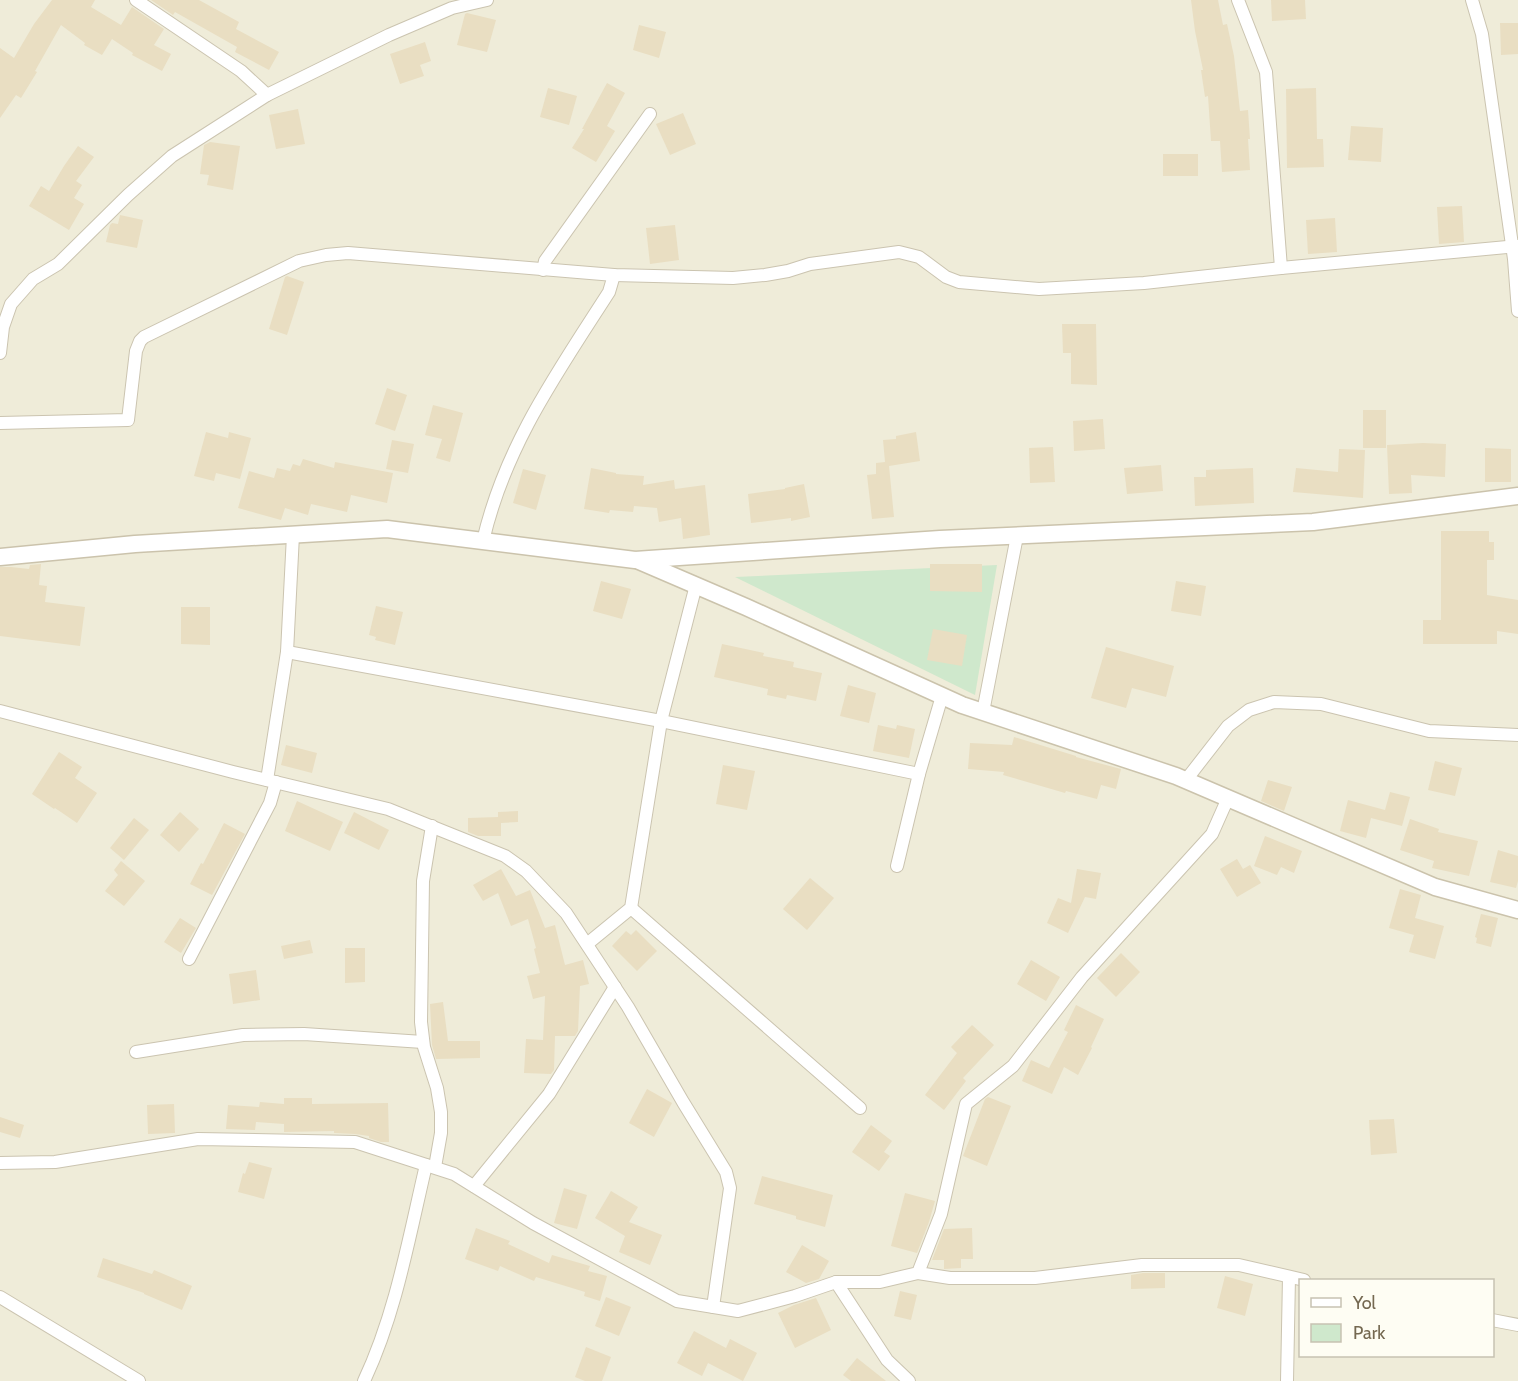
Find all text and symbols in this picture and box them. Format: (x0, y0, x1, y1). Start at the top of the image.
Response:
legend (1299, 1279, 1494, 1357)
text: Yol (1352, 1292, 1377, 1314)
text: Park (1353, 1322, 1386, 1344)

